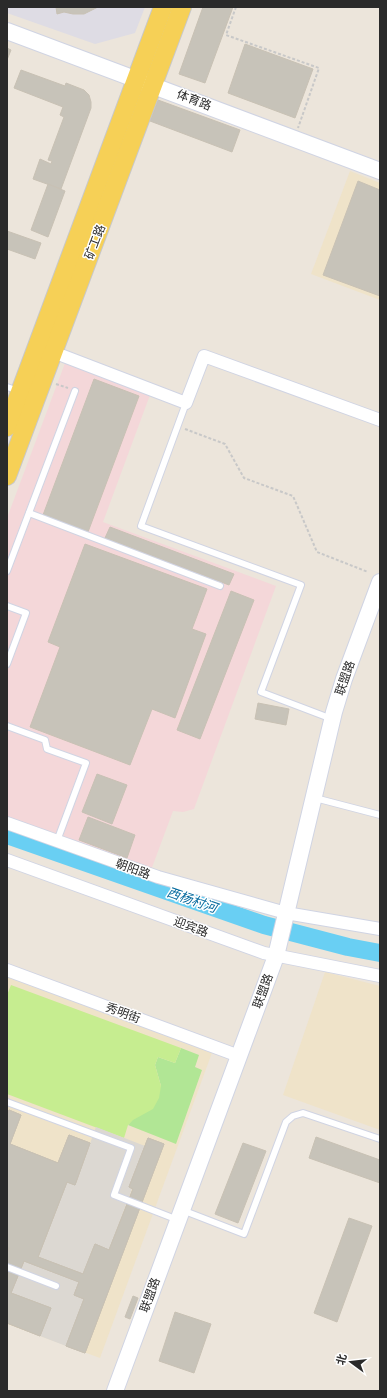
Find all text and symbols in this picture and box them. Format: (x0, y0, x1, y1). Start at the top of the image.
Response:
street label: 体育路 (175, 87, 213, 113)
street label: 矿工路 (82, 223, 108, 261)
street label: 联盟路 (333, 659, 357, 697)
street label: 朝阳路 (114, 856, 152, 882)
water label: 西杨村河 (165, 884, 222, 917)
street label: 迎宾路 (172, 914, 210, 940)
street label: 联盟路 (250, 972, 276, 1010)
street label: 秀明街 (104, 1000, 142, 1026)
street label: 联盟路 (137, 1276, 163, 1314)
north arrow (331, 1342, 371, 1382)
text: 北 (334, 1353, 350, 1367)

